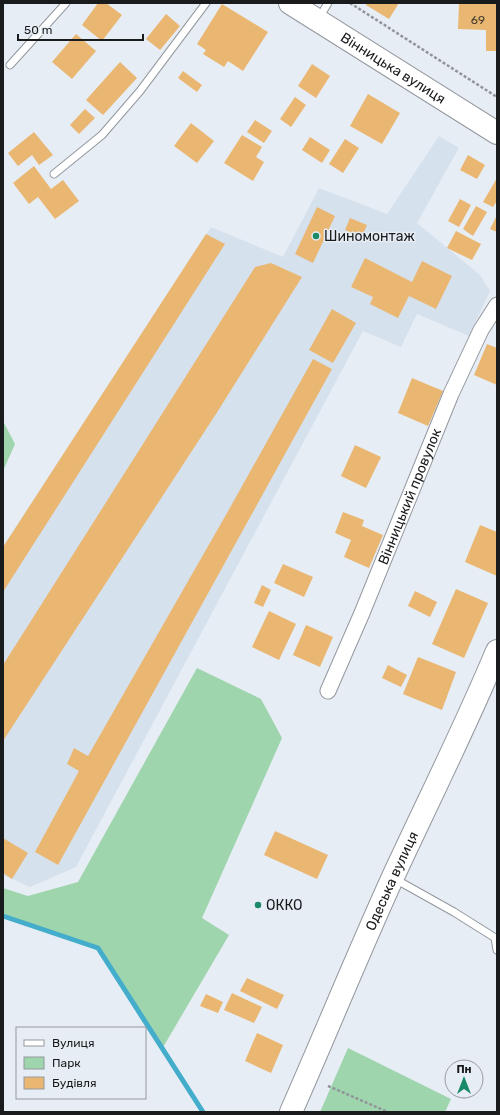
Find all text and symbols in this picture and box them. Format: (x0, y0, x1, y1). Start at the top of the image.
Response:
house number: 69 (471, 13, 485, 27)
scale bar (18, 16, 143, 42)
text: 50 m (24, 23, 52, 37)
street label: Вінницька вулиця (337, 29, 449, 108)
place label: Шиномонтаж (324, 228, 415, 245)
marker: Шиномонтаж (311, 231, 321, 241)
street label: Вінницький провулок (375, 425, 445, 567)
street label: Одеська вулиця (362, 829, 422, 933)
place label: ОККО (266, 897, 302, 914)
marker: ОККО (253, 900, 263, 910)
legend (16, 1027, 146, 1099)
text: Вулиця (52, 1036, 94, 1050)
text: Парк (52, 1056, 81, 1070)
north arrow (444, 1059, 484, 1099)
text: Пн (456, 1063, 472, 1076)
text: Будівля (52, 1076, 97, 1090)

